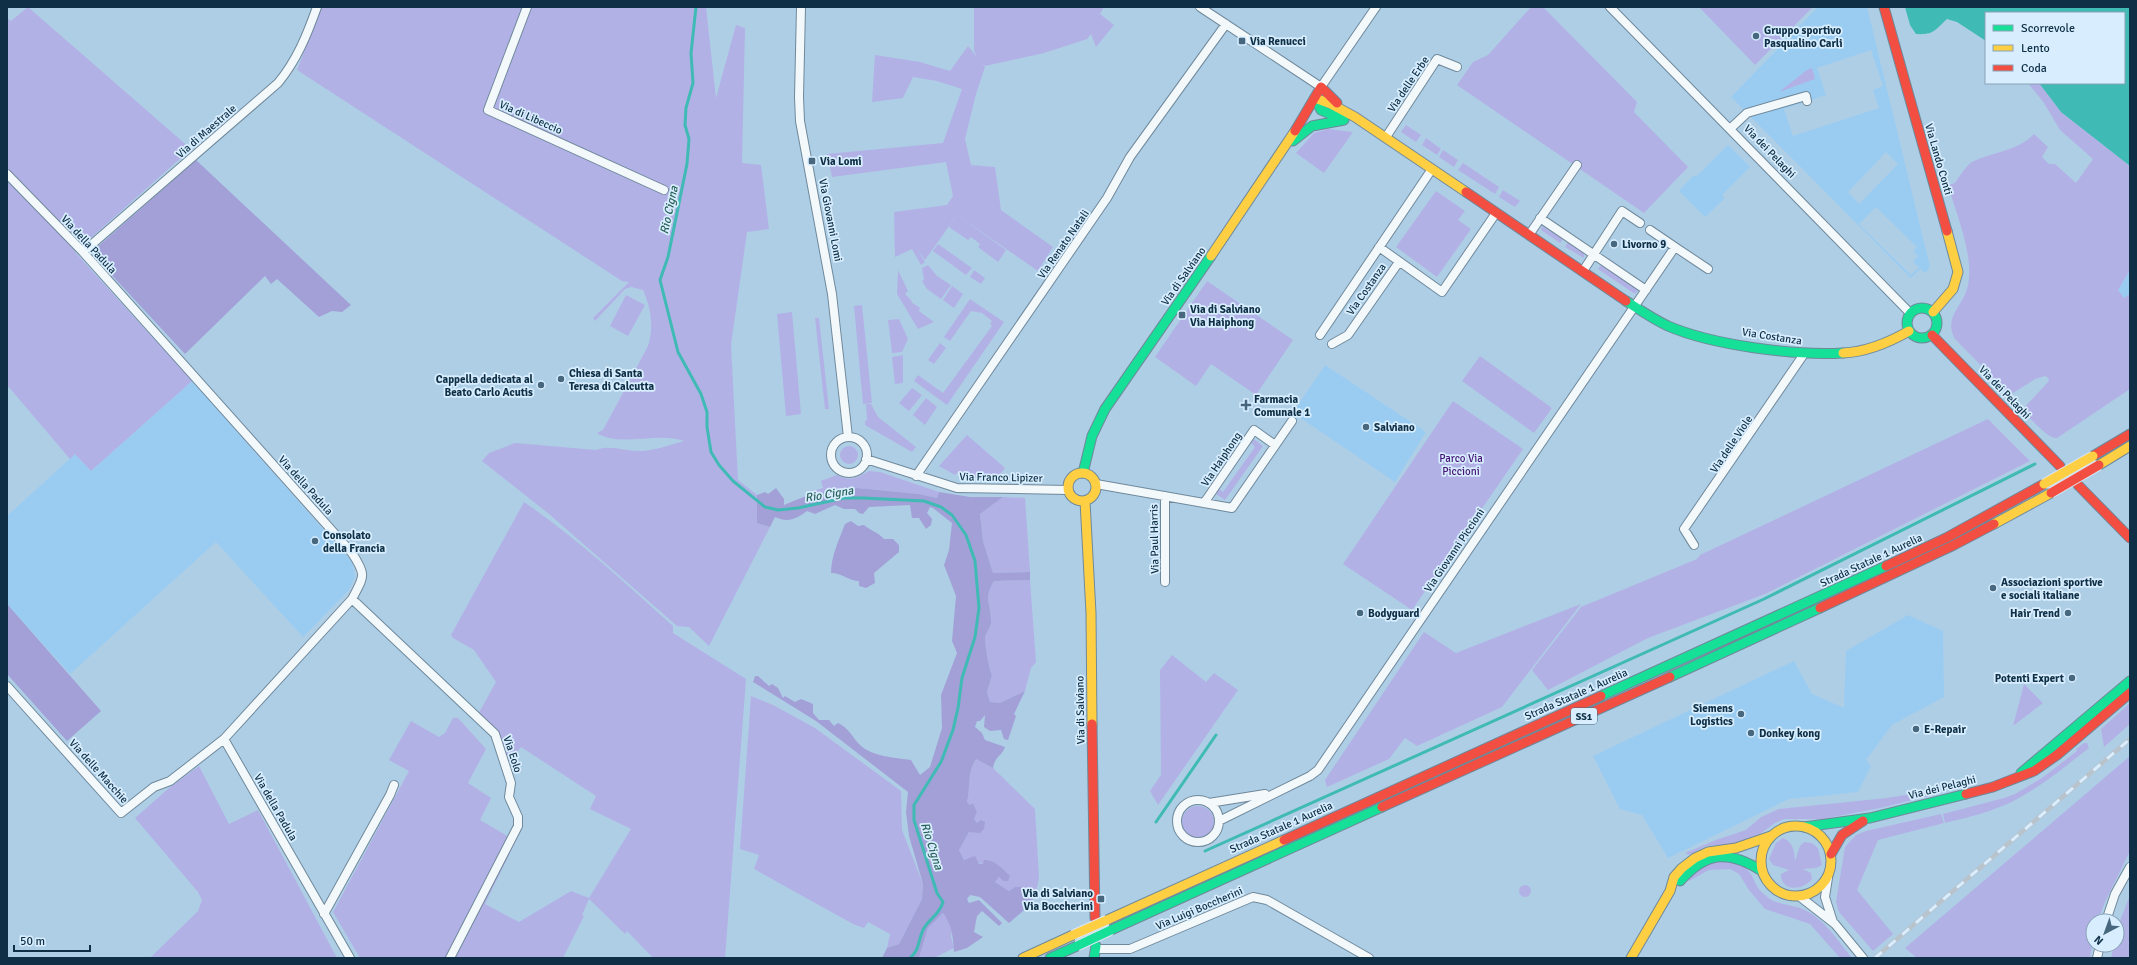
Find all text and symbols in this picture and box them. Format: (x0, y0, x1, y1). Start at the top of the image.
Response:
legend (1985, 12, 2125, 84)
text: Scorrevole (2021, 21, 2075, 36)
place label: Gruppo sportivo Pasqualino Carli (1764, 24, 1842, 50)
marker: Gruppo sportivo Pasqualino Carli (1751, 31, 1761, 41)
place label: Via Renucci (1250, 35, 1306, 48)
marker: Via Renucci (1237, 36, 1247, 46)
text: Lento (2021, 41, 2050, 56)
street label: Via delle Erbe (1385, 54, 1432, 115)
text: Coda (2021, 61, 2047, 76)
street label: Via di Libeccio (497, 98, 564, 137)
street label: Via di Maestrale (174, 102, 239, 161)
street label: Via dei Pelaghi (1741, 122, 1798, 181)
street label: Via Lando Conti (1922, 122, 1955, 196)
place label: Via Lomi (820, 155, 862, 168)
marker: Via Lomi (807, 156, 817, 166)
street label: Via Giovanni Lomi (816, 178, 845, 263)
water label: Rio Cigna (657, 184, 682, 236)
street label: Via Renato Natali (1035, 207, 1092, 281)
street label: Via della Padula (58, 212, 119, 277)
place label: Livorno 9 (1622, 238, 1666, 251)
marker: Livorno 9 (1609, 239, 1619, 249)
street label: Via di Salviano (1158, 244, 1209, 308)
street label: Via Costanza (1344, 261, 1389, 318)
place label: Via di Salviano Via Haiphong (1190, 303, 1261, 329)
marker: Via di Salviano Via Haiphong (1177, 310, 1187, 320)
street label: Via Costanza (1741, 325, 1803, 348)
street label: Via dei Pelaghi (1976, 363, 2033, 422)
place label: Chiesa di Santa Teresa di Calcutta (569, 367, 654, 393)
place label: Cappella dedicata al Beato Carlo Acutis (436, 373, 534, 399)
marker: Chiesa di Santa Teresa di Calcutta (556, 374, 566, 384)
marker: Cappella dedicata al Beato Carlo Acutis (536, 380, 546, 390)
place label: Farmacia Comunale 1 (1254, 393, 1310, 419)
marker: Farmacia Comunale 1 (1241, 400, 1251, 410)
street label: Via delle Viole (1707, 413, 1755, 475)
place label: Salviano (1374, 421, 1415, 434)
marker: Salviano (1361, 422, 1371, 432)
street label: Via Haiphong (1199, 430, 1244, 489)
park label: Parco Via Piccioni (1439, 452, 1483, 478)
street label: Via della Padula (276, 453, 336, 518)
street label: Via Franco Lipizer (959, 470, 1043, 485)
water label: Rio Cigna (804, 483, 855, 506)
street label: Via Paul Harris (1147, 504, 1162, 574)
street label: Via Giovanni Piccioni (1422, 506, 1487, 595)
place label: Consolato della Francia (323, 529, 385, 555)
street label: Strada Statale 1 Aurelia (1818, 531, 1925, 590)
marker: Consolato della Francia (310, 536, 320, 546)
place label: Associazioni sportive e sociali italiane (2001, 576, 2103, 602)
marker: Associazioni sportive e sociali italiane (1988, 583, 1998, 593)
place label: Bodyguard (1368, 607, 1420, 620)
place label: Hair Trend (2010, 607, 2060, 620)
marker: Bodyguard (1355, 608, 1365, 618)
marker: Hair Trend (2063, 608, 2073, 618)
street label: Strada Statale 1 Aurelia (1523, 666, 1630, 723)
place label: Potenti Expert (1995, 672, 2064, 685)
marker: Potenti Expert (2067, 673, 2077, 683)
street label: Via di Salviano (1073, 675, 1088, 744)
place label: Siemens Logistics (1690, 702, 1733, 728)
road number: SS1 (1571, 708, 1597, 724)
marker: Siemens Logistics (1736, 709, 1746, 719)
place label: E-Repair (1924, 723, 1966, 736)
marker: E-Repair (1911, 724, 1921, 734)
place label: Donkey kong (1759, 727, 1820, 740)
marker: Donkey kong (1746, 728, 1756, 738)
street label: Via Eolo (500, 734, 525, 774)
street label: Via delle Macchie (66, 737, 131, 806)
street label: Via della Padula (251, 771, 300, 843)
street label: Via dei Pelaghi (1907, 773, 1977, 802)
street label: Strada Statale 1 Aurelia (1228, 799, 1335, 856)
water label: Rio Cigna (917, 821, 946, 873)
street label: Via Luigi Boccherini (1154, 884, 1245, 933)
place label: Via di Salviano Via Boccherini (1023, 887, 1093, 913)
marker: Via di Salviano Via Boccherini (1096, 894, 1106, 904)
north arrow (2085, 913, 2125, 953)
scale bar (14, 927, 90, 953)
text: N (2092, 933, 2106, 948)
text: 50 m (20, 934, 45, 949)

